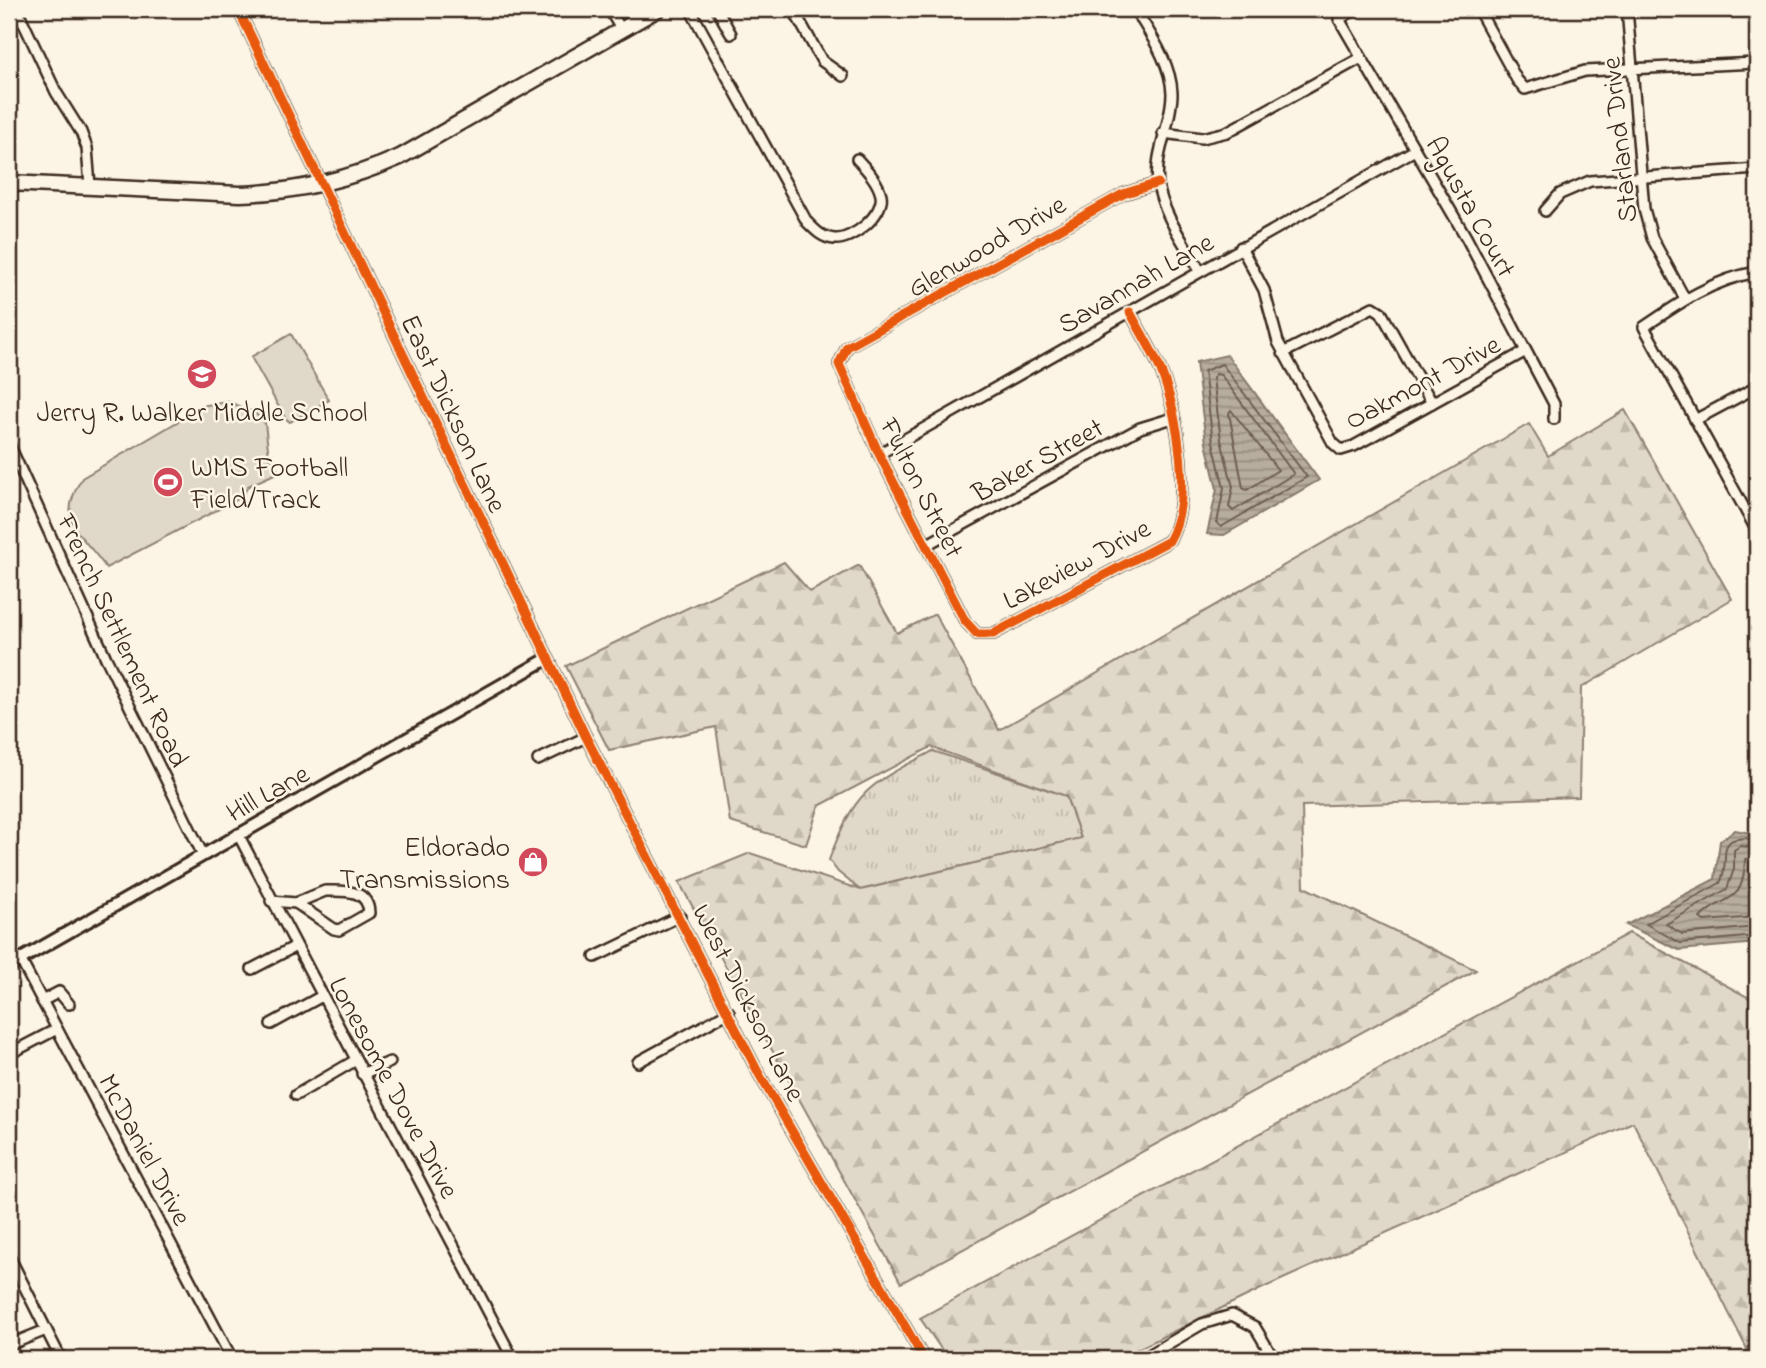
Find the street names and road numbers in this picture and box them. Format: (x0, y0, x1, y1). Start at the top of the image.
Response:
street label: Starland Drive (1592, 54, 1651, 224)
street label: Agusta Court (1413, 130, 1525, 286)
street label: Glenwood Drive (901, 186, 1075, 310)
street label: Savannah Lane (1051, 224, 1223, 346)
street label: East Dickson Lane (388, 309, 516, 521)
street label: Oakmont Drive (1339, 326, 1509, 442)
street label: Baker Street (964, 409, 1112, 516)
street label: Fulton Street (867, 411, 973, 566)
street label: French Settlement Road (44, 507, 198, 775)
street label: Lakeview Drive (996, 510, 1159, 622)
street label: Hill Lane (220, 755, 318, 835)
street label: West Dickson Lane (679, 898, 815, 1110)
street label: Lonesome Dove Drive (316, 970, 468, 1207)
street label: McDaniel Drive (86, 1067, 200, 1234)

